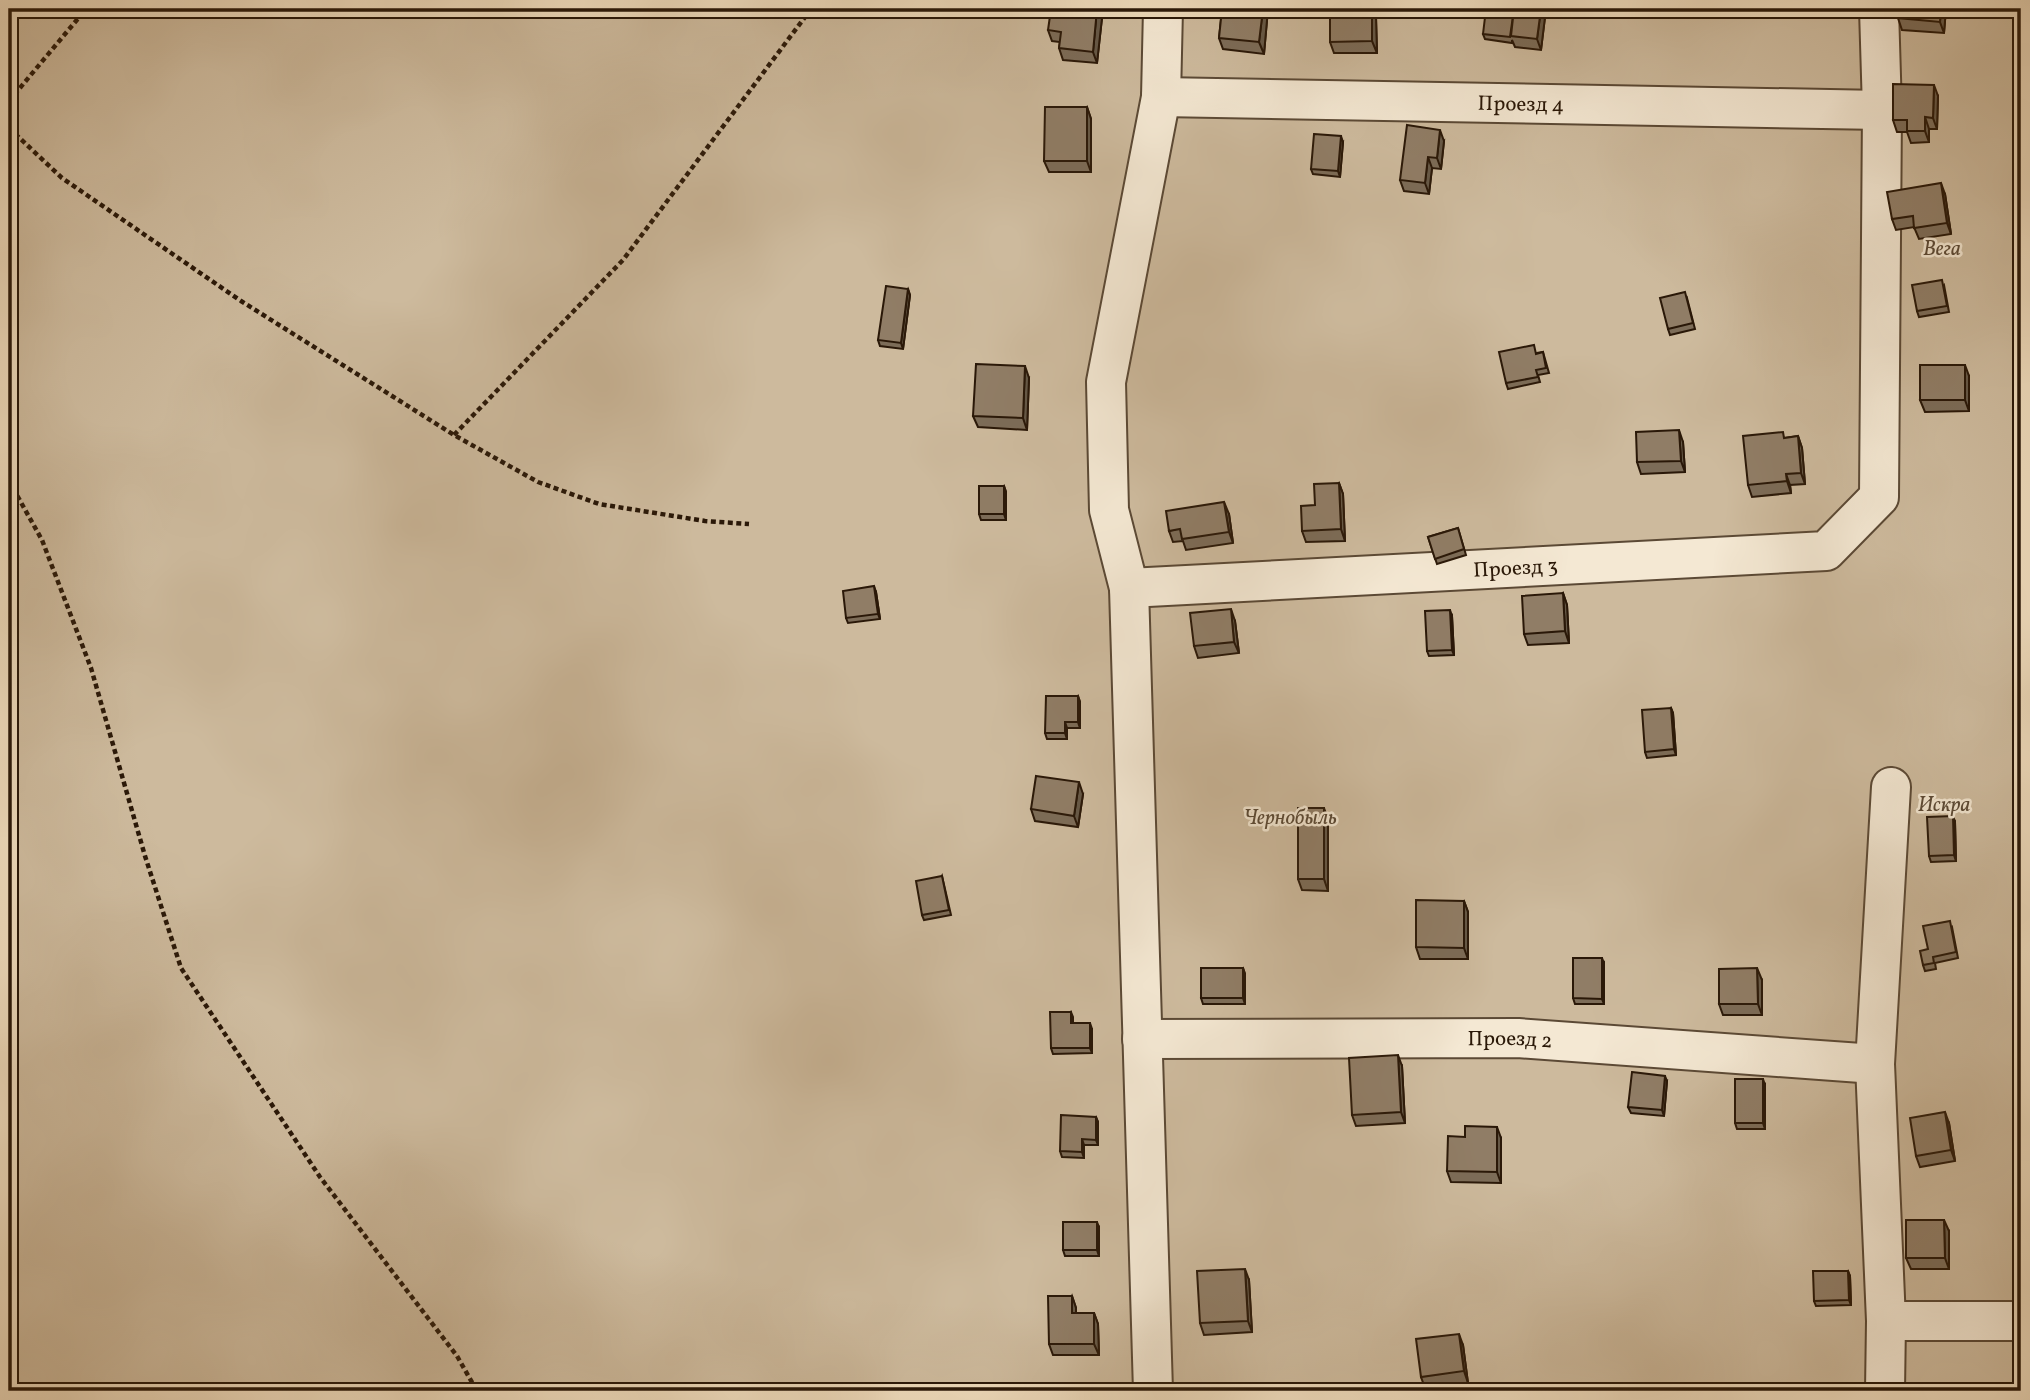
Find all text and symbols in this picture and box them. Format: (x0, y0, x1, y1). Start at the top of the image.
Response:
street label: Проезд 4 (1477, 90, 1564, 120)
park label: Вега (1923, 235, 1961, 264)
street label: Проезд 3 (1472, 552, 1559, 586)
park label: Искра (1918, 791, 1970, 820)
park label: Чернобыль (1243, 804, 1337, 833)
street label: Проезд 2 (1467, 1025, 1553, 1056)

